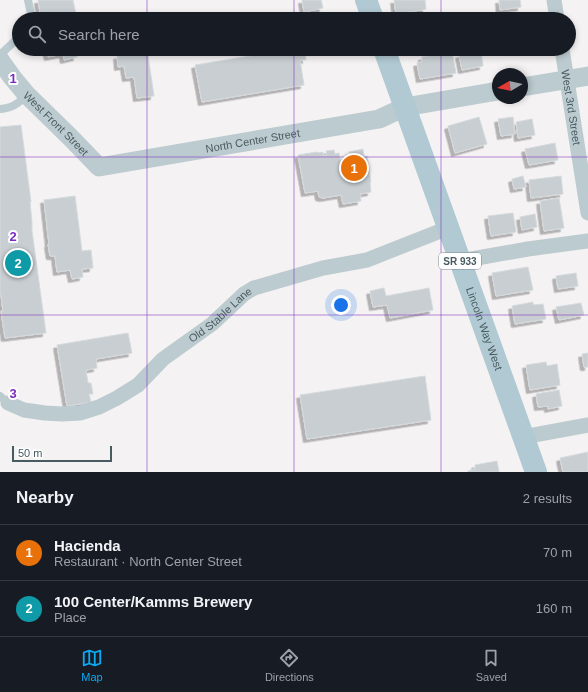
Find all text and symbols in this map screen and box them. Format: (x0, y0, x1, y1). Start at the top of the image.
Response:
search box (12, 12, 576, 56)
icon: search (26, 23, 48, 45)
text: Search here (58, 26, 140, 43)
north arrow (492, 68, 528, 104)
street label: West 3rd Street (559, 69, 583, 146)
text: 1 (9, 71, 17, 86)
street label: West Front Street (21, 89, 91, 158)
street label: North Center Street (205, 127, 301, 155)
pin: 1 (341, 153, 367, 183)
text: 2 (9, 229, 17, 244)
pin: 2 (5, 248, 31, 278)
road number: SR 933 (439, 253, 481, 269)
street label: Old Stable Lane (186, 285, 254, 345)
street label: Lincoln Way West (464, 285, 505, 372)
your location (331, 295, 351, 315)
text: 3 (9, 386, 17, 401)
scale bar (12, 444, 112, 463)
text: 50 m (18, 447, 42, 459)
text: Nearby (16, 488, 74, 507)
text: 2 results (523, 491, 572, 506)
text: Hacienda (54, 537, 121, 554)
text: 1 (25, 545, 33, 560)
text: 70 m (543, 545, 572, 560)
text: Restaurant · North Center Street (54, 554, 242, 569)
text: 100 Center/Kamms Brewery (54, 593, 252, 610)
text: 2 (25, 601, 33, 616)
text: 160 m (536, 601, 572, 616)
text: Place (54, 610, 87, 625)
tab: Map (81, 647, 103, 683)
tab: Directions (265, 647, 314, 683)
tab: Saved (476, 647, 507, 683)

